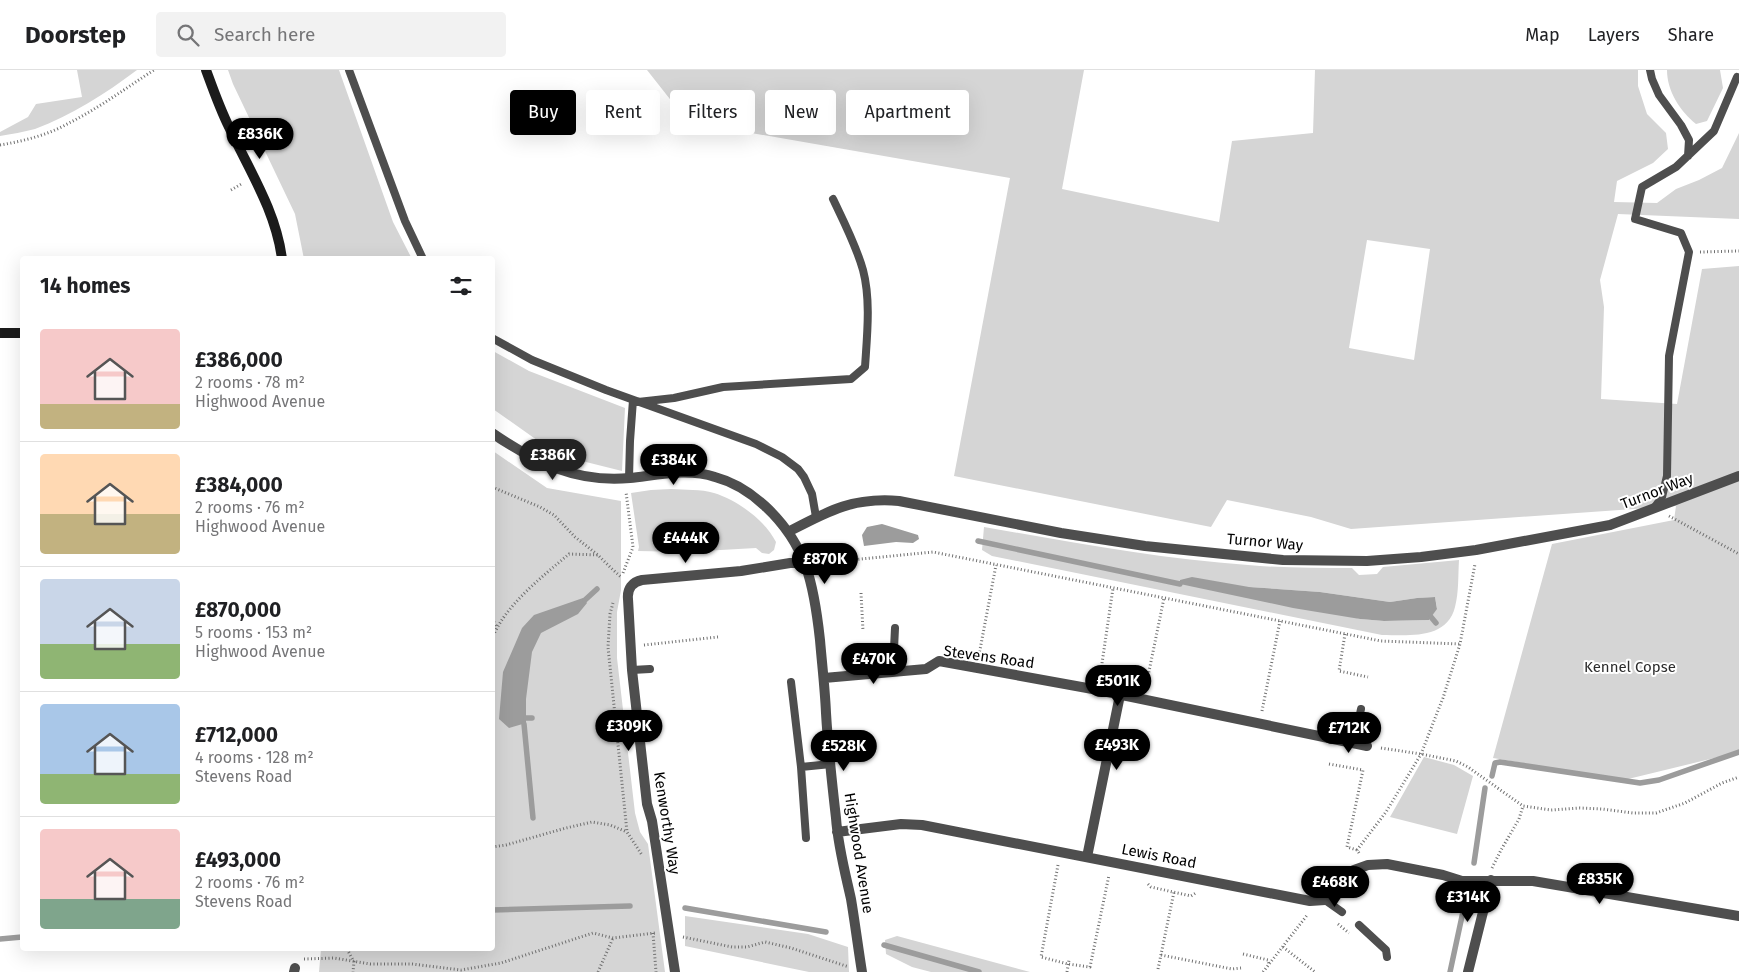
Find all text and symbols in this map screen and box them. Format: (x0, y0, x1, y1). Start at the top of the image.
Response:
search box (156, 12, 506, 57)
text: Doorstep (25, 21, 126, 49)
icon: search (174, 21, 202, 49)
text: Search here (214, 23, 315, 46)
text: Map (1525, 24, 1560, 46)
text: Layers (1588, 24, 1640, 46)
text: Share (1668, 24, 1714, 46)
chip: Buy (510, 90, 576, 135)
chip: Rent (586, 90, 660, 135)
chip: Filters (670, 90, 755, 135)
chip: New (765, 90, 836, 135)
chip: Apartment (846, 90, 969, 135)
pin: £836K (225, 118, 295, 160)
text: £836K (237, 124, 283, 143)
icon: filters (447, 272, 475, 300)
text: 14 homes (40, 273, 130, 299)
text: £386,000 (195, 347, 283, 373)
icon: home (80, 349, 140, 409)
text: 2 rooms · 78 m² (195, 373, 305, 392)
text: Highwood Avenue (195, 392, 325, 411)
pin: £386K (518, 438, 588, 481)
pin: £384K (639, 444, 709, 486)
text: £386K (530, 445, 576, 464)
text: £384K (651, 450, 697, 469)
street label: Turnor Way (1618, 469, 1696, 513)
text: £384,000 (195, 472, 283, 498)
icon: home (80, 474, 140, 534)
text: 2 rooms · 76 m² (195, 498, 305, 517)
text: Highwood Avenue (195, 517, 325, 536)
pin: £444K (651, 522, 721, 564)
text: £444K (663, 528, 709, 547)
street label: Turnor Way (1226, 530, 1304, 554)
pin: £870K (790, 542, 860, 585)
text: £870K (803, 549, 847, 568)
text: £870,000 (195, 597, 281, 623)
icon: home (80, 599, 140, 659)
text: 5 rooms · 153 m² (195, 623, 312, 642)
text: Highwood Avenue (195, 642, 325, 661)
pin: £470K (839, 642, 909, 685)
street label: Stevens Road (943, 642, 1035, 672)
text: £470K (852, 649, 896, 668)
park label: Kennel Copse (1584, 658, 1676, 676)
pin: £501K (1083, 664, 1153, 707)
text: £501K (1096, 671, 1140, 690)
pin: £309K (594, 710, 664, 752)
pin: £712K (1314, 712, 1384, 754)
text: £309K (606, 716, 652, 735)
text: £712K (1328, 718, 1370, 737)
text: £712,000 (195, 722, 278, 748)
icon: home (80, 724, 140, 784)
pin: £493K (1082, 728, 1152, 771)
pin: £528K (809, 730, 879, 772)
text: £493K (1095, 735, 1139, 754)
text: £528K (822, 736, 866, 755)
text: 4 rooms · 128 m² (195, 748, 314, 767)
text: Stevens Road (195, 767, 292, 786)
street label: Kenworthy Way (650, 770, 684, 876)
street label: Highwood Avenue (841, 791, 877, 915)
street label: Lewis Road (1120, 840, 1198, 872)
text: £493,000 (195, 847, 281, 873)
icon: home (80, 849, 140, 909)
pin: £835K (1565, 862, 1635, 905)
pin: £468K (1300, 866, 1370, 908)
text: £835K (1578, 869, 1622, 888)
text: £468K (1312, 872, 1358, 891)
text: 2 rooms · 76 m² (195, 873, 305, 892)
pin: £314K (1433, 880, 1503, 923)
text: £314K (1446, 887, 1490, 906)
text: Stevens Road (195, 892, 292, 911)

